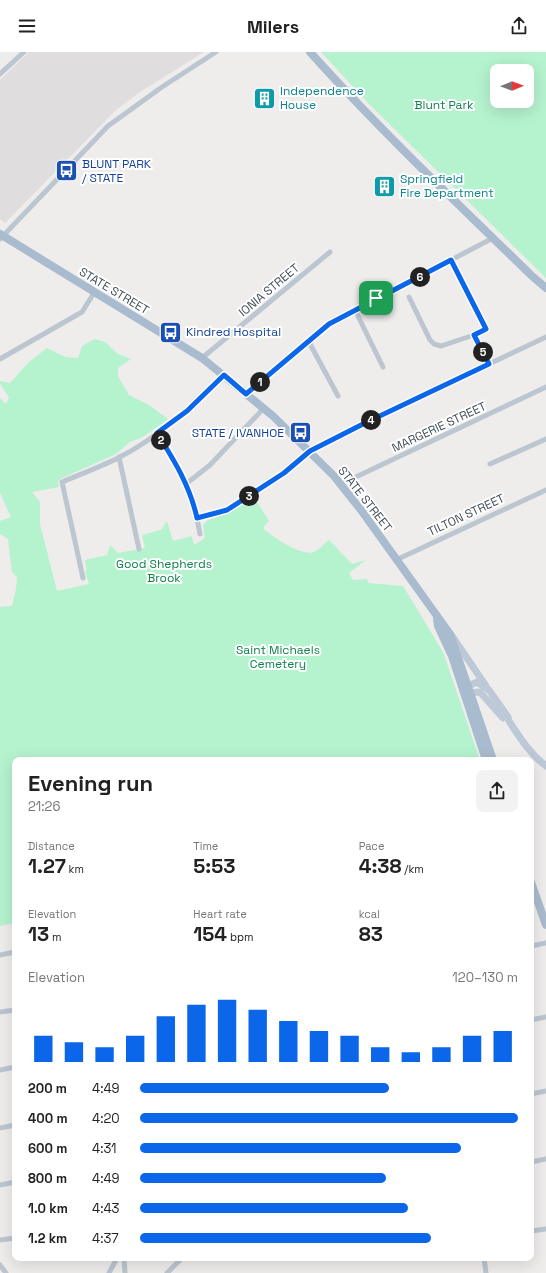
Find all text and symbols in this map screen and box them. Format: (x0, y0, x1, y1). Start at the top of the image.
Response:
icon: menu (16, 15, 38, 37)
text: Milers (247, 15, 299, 38)
icon: share (508, 15, 530, 37)
north arrow (490, 64, 534, 108)
map controls (490, 64, 534, 108)
place label: Independence House (280, 83, 364, 113)
building icon: Independence House (251, 85, 277, 111)
park label: Blunt Park (415, 97, 474, 113)
place label: BLUNT PARK / STATE (82, 156, 152, 186)
bus stop icon: BLUNT PARK / STATE (54, 158, 80, 184)
place label: Springfield Fire Department (400, 171, 494, 201)
building icon: Springfield Fire Department (371, 173, 397, 199)
street label: IONIA STREET (235, 260, 303, 320)
street label: STATE STREET (76, 264, 152, 318)
pin: 6 (410, 267, 430, 287)
text: 6 (417, 270, 423, 284)
pin (359, 281, 393, 315)
icon: arrive (365, 287, 387, 309)
bus stop icon: Kindred Hospital (158, 319, 184, 345)
place label: Kindred Hospital (186, 324, 281, 340)
pin: 5 (473, 342, 493, 362)
text: 5 (480, 345, 486, 359)
pin: 1 (250, 372, 270, 392)
text: 1 (258, 375, 262, 389)
street label: MARGERIE STREET (389, 398, 489, 456)
pin: 4 (361, 410, 381, 430)
text: 4 (368, 413, 375, 427)
bus stop icon: STATE / IVANHOE (287, 420, 313, 446)
place label: STATE / IVANHOE (192, 425, 284, 441)
pin: 2 (151, 430, 171, 450)
text: 2 (158, 433, 164, 447)
street label: STATE STREET (334, 463, 396, 535)
pin: 3 (239, 486, 259, 506)
text: 3 (246, 489, 252, 503)
street label: TILTON STREET (425, 490, 507, 540)
park label: Good Shepherds Brook (116, 556, 212, 586)
park label: Saint Michaels Cemetery (236, 642, 320, 672)
text: Evening run (28, 769, 153, 797)
button: share (476, 770, 518, 812)
text: 21:26 (28, 798, 60, 815)
text: Distance (28, 839, 75, 853)
text: Time (193, 839, 218, 853)
text: Pace (359, 839, 384, 853)
text: 1.27 (28, 853, 66, 879)
text: 5:53 (193, 853, 235, 879)
text: 4:38 (359, 853, 402, 879)
text: km (66, 862, 84, 876)
text: /km (402, 862, 424, 876)
text: Elevation (28, 907, 76, 921)
text: Heart rate (193, 907, 247, 921)
text: kcal (359, 907, 380, 921)
text: 13 (28, 921, 49, 947)
text: 154 (193, 921, 227, 947)
text: 83 (359, 921, 383, 947)
text: m (49, 930, 62, 944)
text: bpm (227, 930, 254, 944)
text: Elevation (28, 969, 85, 986)
text: 120–130 m (452, 969, 518, 986)
text: 200 m (28, 1080, 67, 1097)
text: 4:49 (92, 1080, 120, 1097)
text: 400 m (28, 1110, 68, 1127)
text: 4:20 (92, 1110, 120, 1127)
text: 600 m (28, 1140, 67, 1157)
text: 4:31 (92, 1140, 117, 1157)
text: 800 m (28, 1170, 67, 1187)
text: 4:49 (92, 1170, 120, 1187)
text: 1.0 km (28, 1200, 68, 1217)
text: 4:43 (92, 1200, 119, 1217)
text: 1.2 km (28, 1230, 67, 1247)
text: 4:37 (92, 1230, 119, 1247)

